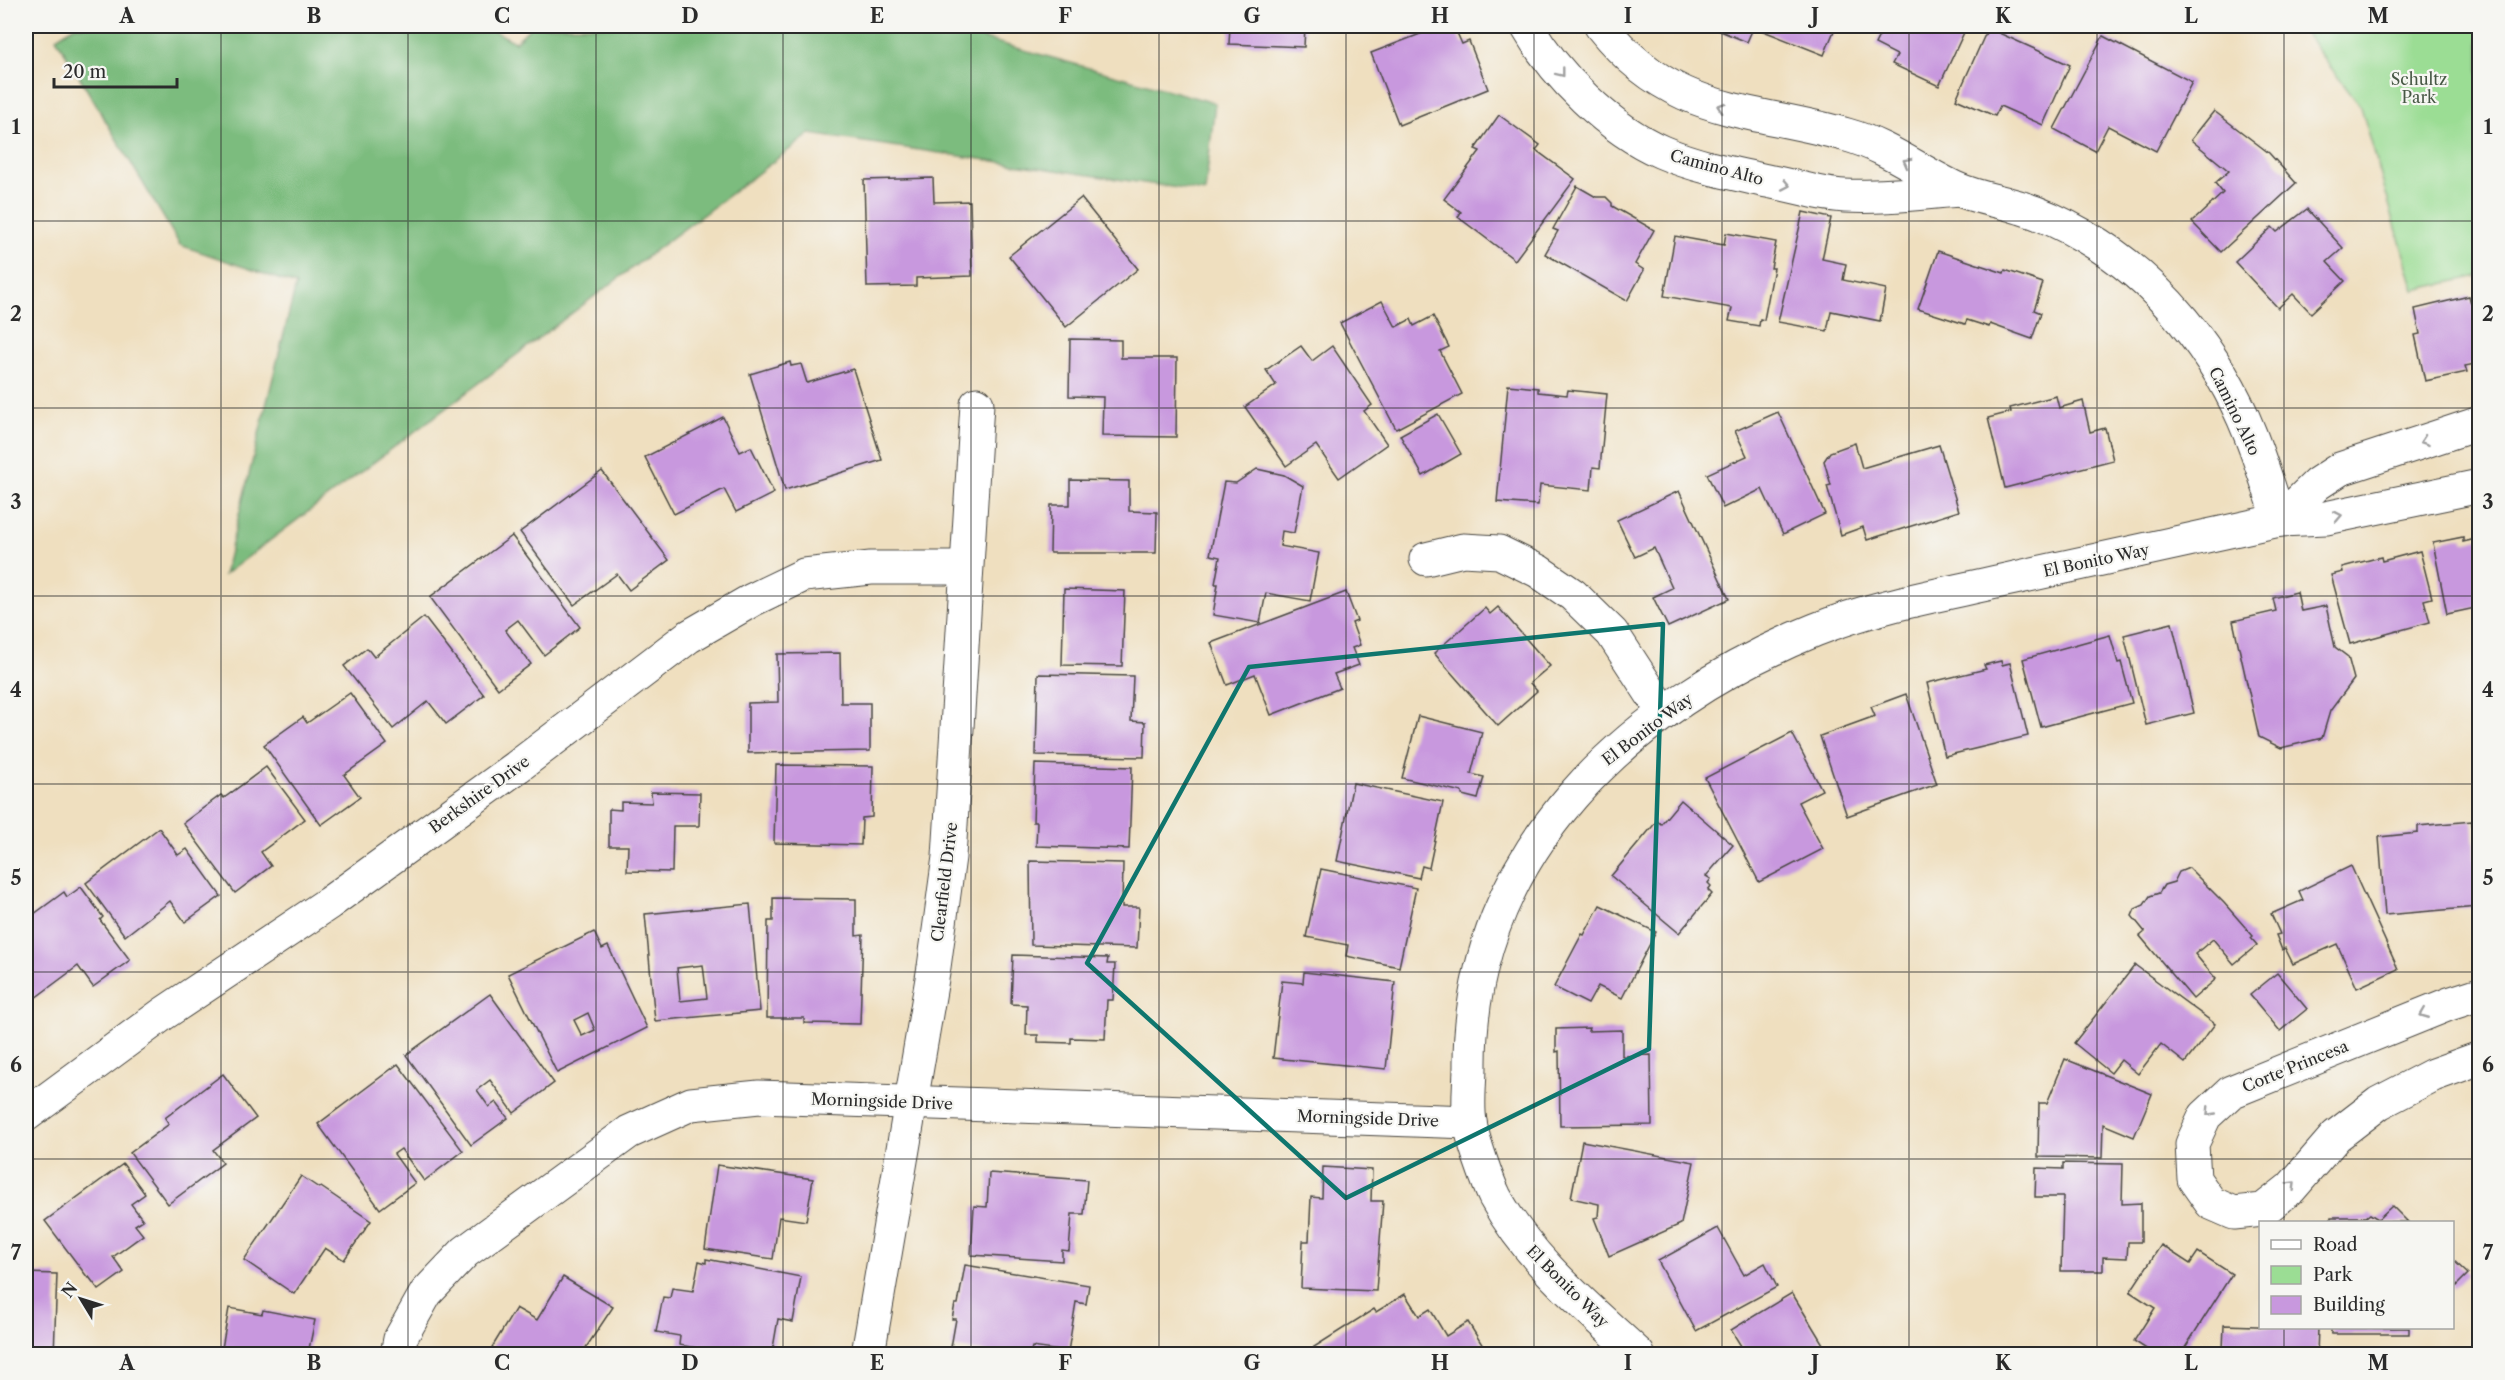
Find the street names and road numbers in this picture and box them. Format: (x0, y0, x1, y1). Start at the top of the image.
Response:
street label: Camino Alto (1668, 145, 1766, 189)
street label: Camino Alto (2205, 363, 2265, 459)
street label: El Bonito Way (2041, 539, 2152, 581)
street label: El Bonito Way (1598, 688, 1697, 770)
street label: Berkshire Drive (425, 751, 533, 837)
street label: Clearfield Drive (927, 821, 961, 943)
street label: Corte Princesa (2239, 1035, 2352, 1096)
street label: Morningside Drive (811, 1089, 953, 1113)
street label: Morningside Drive (1297, 1106, 1439, 1130)
street label: El Bonito Way (1523, 1241, 1614, 1332)

